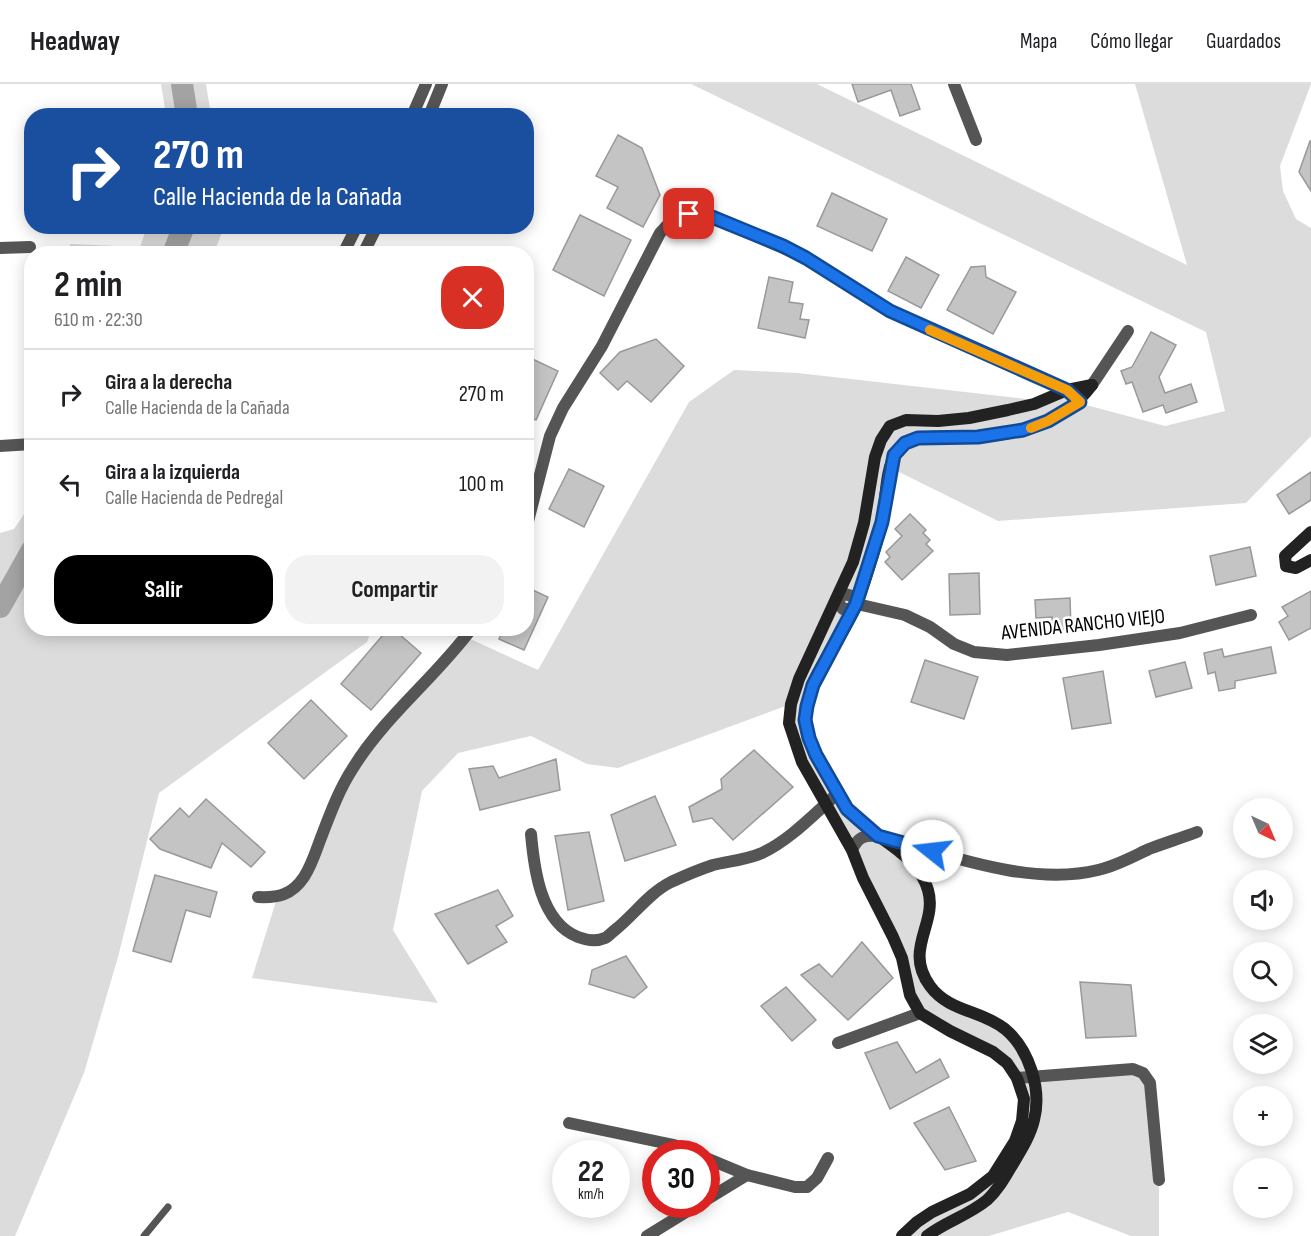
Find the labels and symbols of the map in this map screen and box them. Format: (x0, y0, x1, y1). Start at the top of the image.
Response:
pin (663, 188, 714, 239)
street label: AVENIDA RANCHO VIEJO (999, 603, 1166, 646)
north arrow (1233, 798, 1293, 858)
position arrow (900, 819, 964, 883)
speed limit sign: 30 (642, 1140, 720, 1218)

